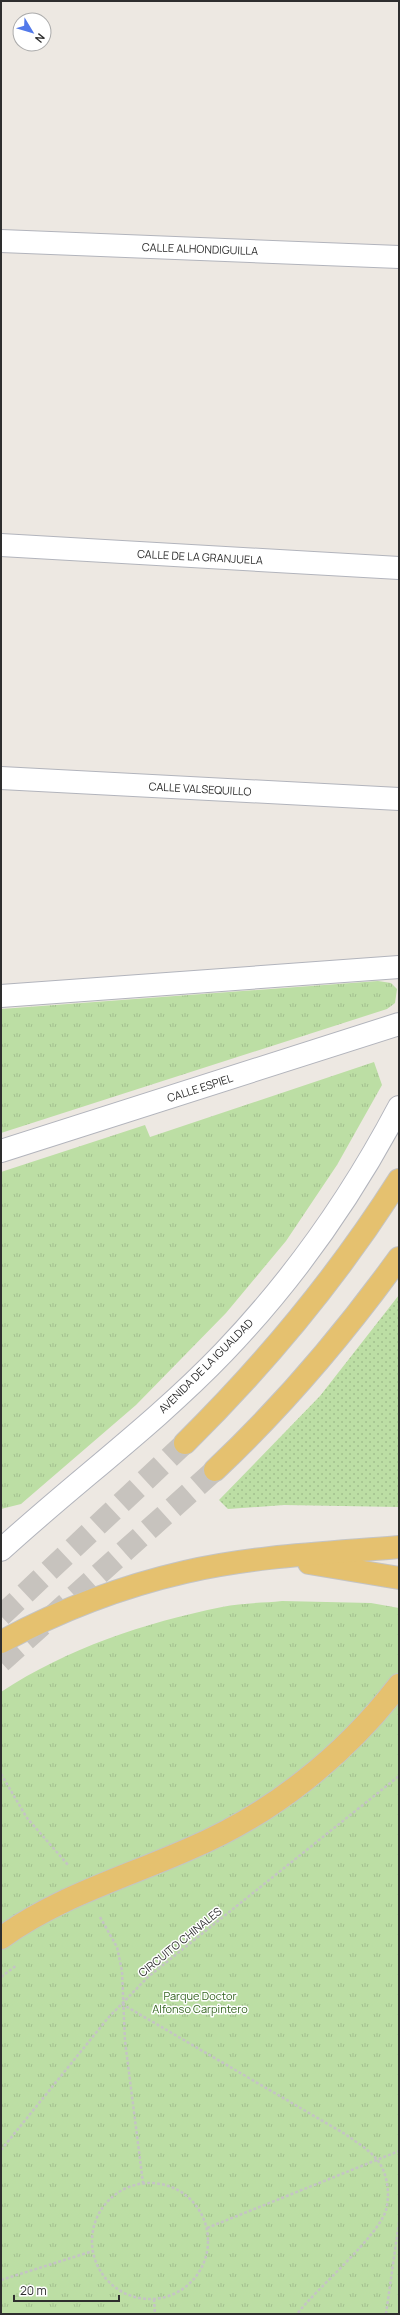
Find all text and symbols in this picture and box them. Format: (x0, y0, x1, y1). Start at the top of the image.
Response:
north arrow (12, 12, 52, 52)
text: N (32, 31, 49, 46)
street label: CALLE ALHONDIGUILLA (142, 239, 258, 258)
street label: CALLE DE LA GRANJUELA (137, 546, 263, 567)
street label: CALLE VALSEQUILLO (148, 778, 252, 799)
street label: CALLE ESPIEL (165, 1070, 235, 1105)
street label: AVENIDA DE LA IGUALDAD (155, 1315, 256, 1416)
street label: CIRCUITO CHINALES (135, 1903, 225, 1980)
park label: Parque Doctor Alfonso Carpintero (152, 1988, 248, 2016)
scale bar (14, 2277, 119, 2303)
text: 20 m (20, 2282, 47, 2299)

